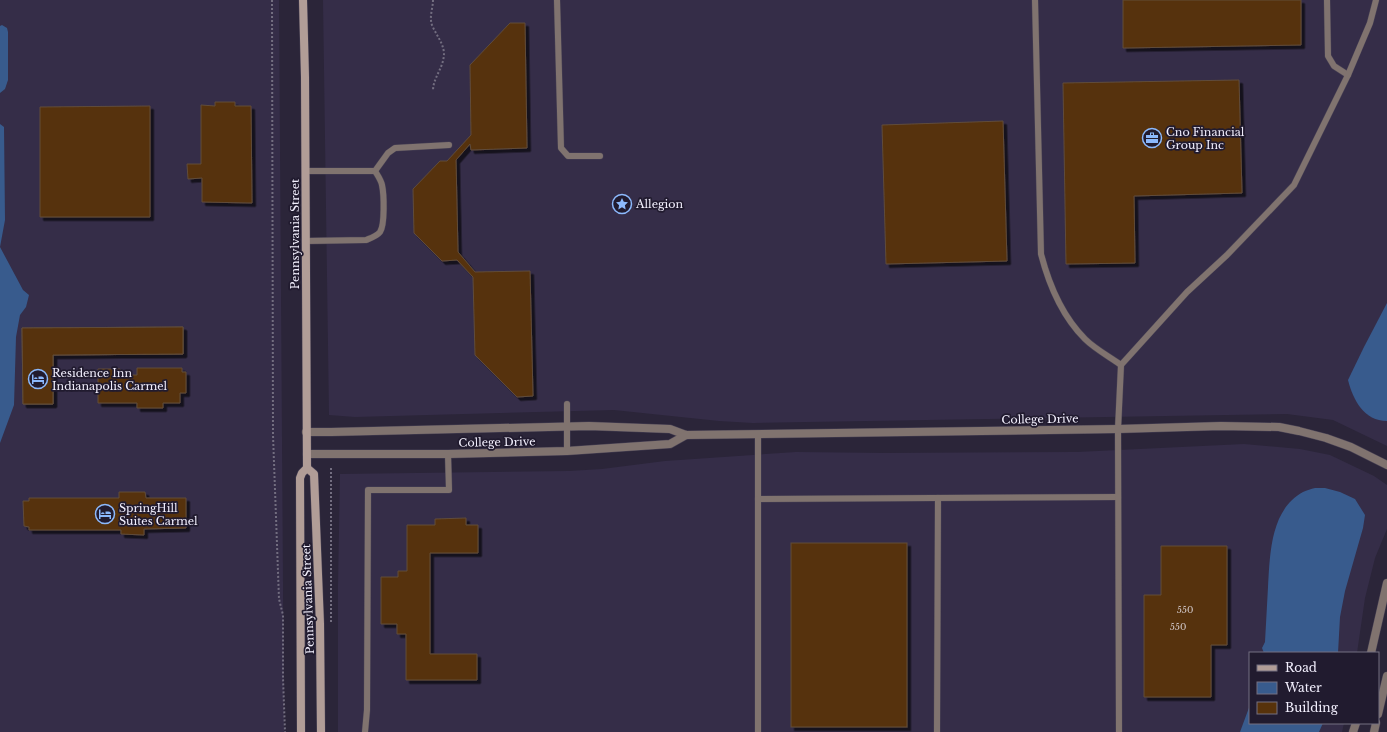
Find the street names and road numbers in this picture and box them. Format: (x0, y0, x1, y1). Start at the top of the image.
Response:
street label: Pennsylvania Street (288, 178, 302, 289)
street label: College Drive (1001, 411, 1079, 427)
street label: College Drive (458, 434, 536, 450)
street label: Pennsylvania Street (299, 543, 317, 654)

